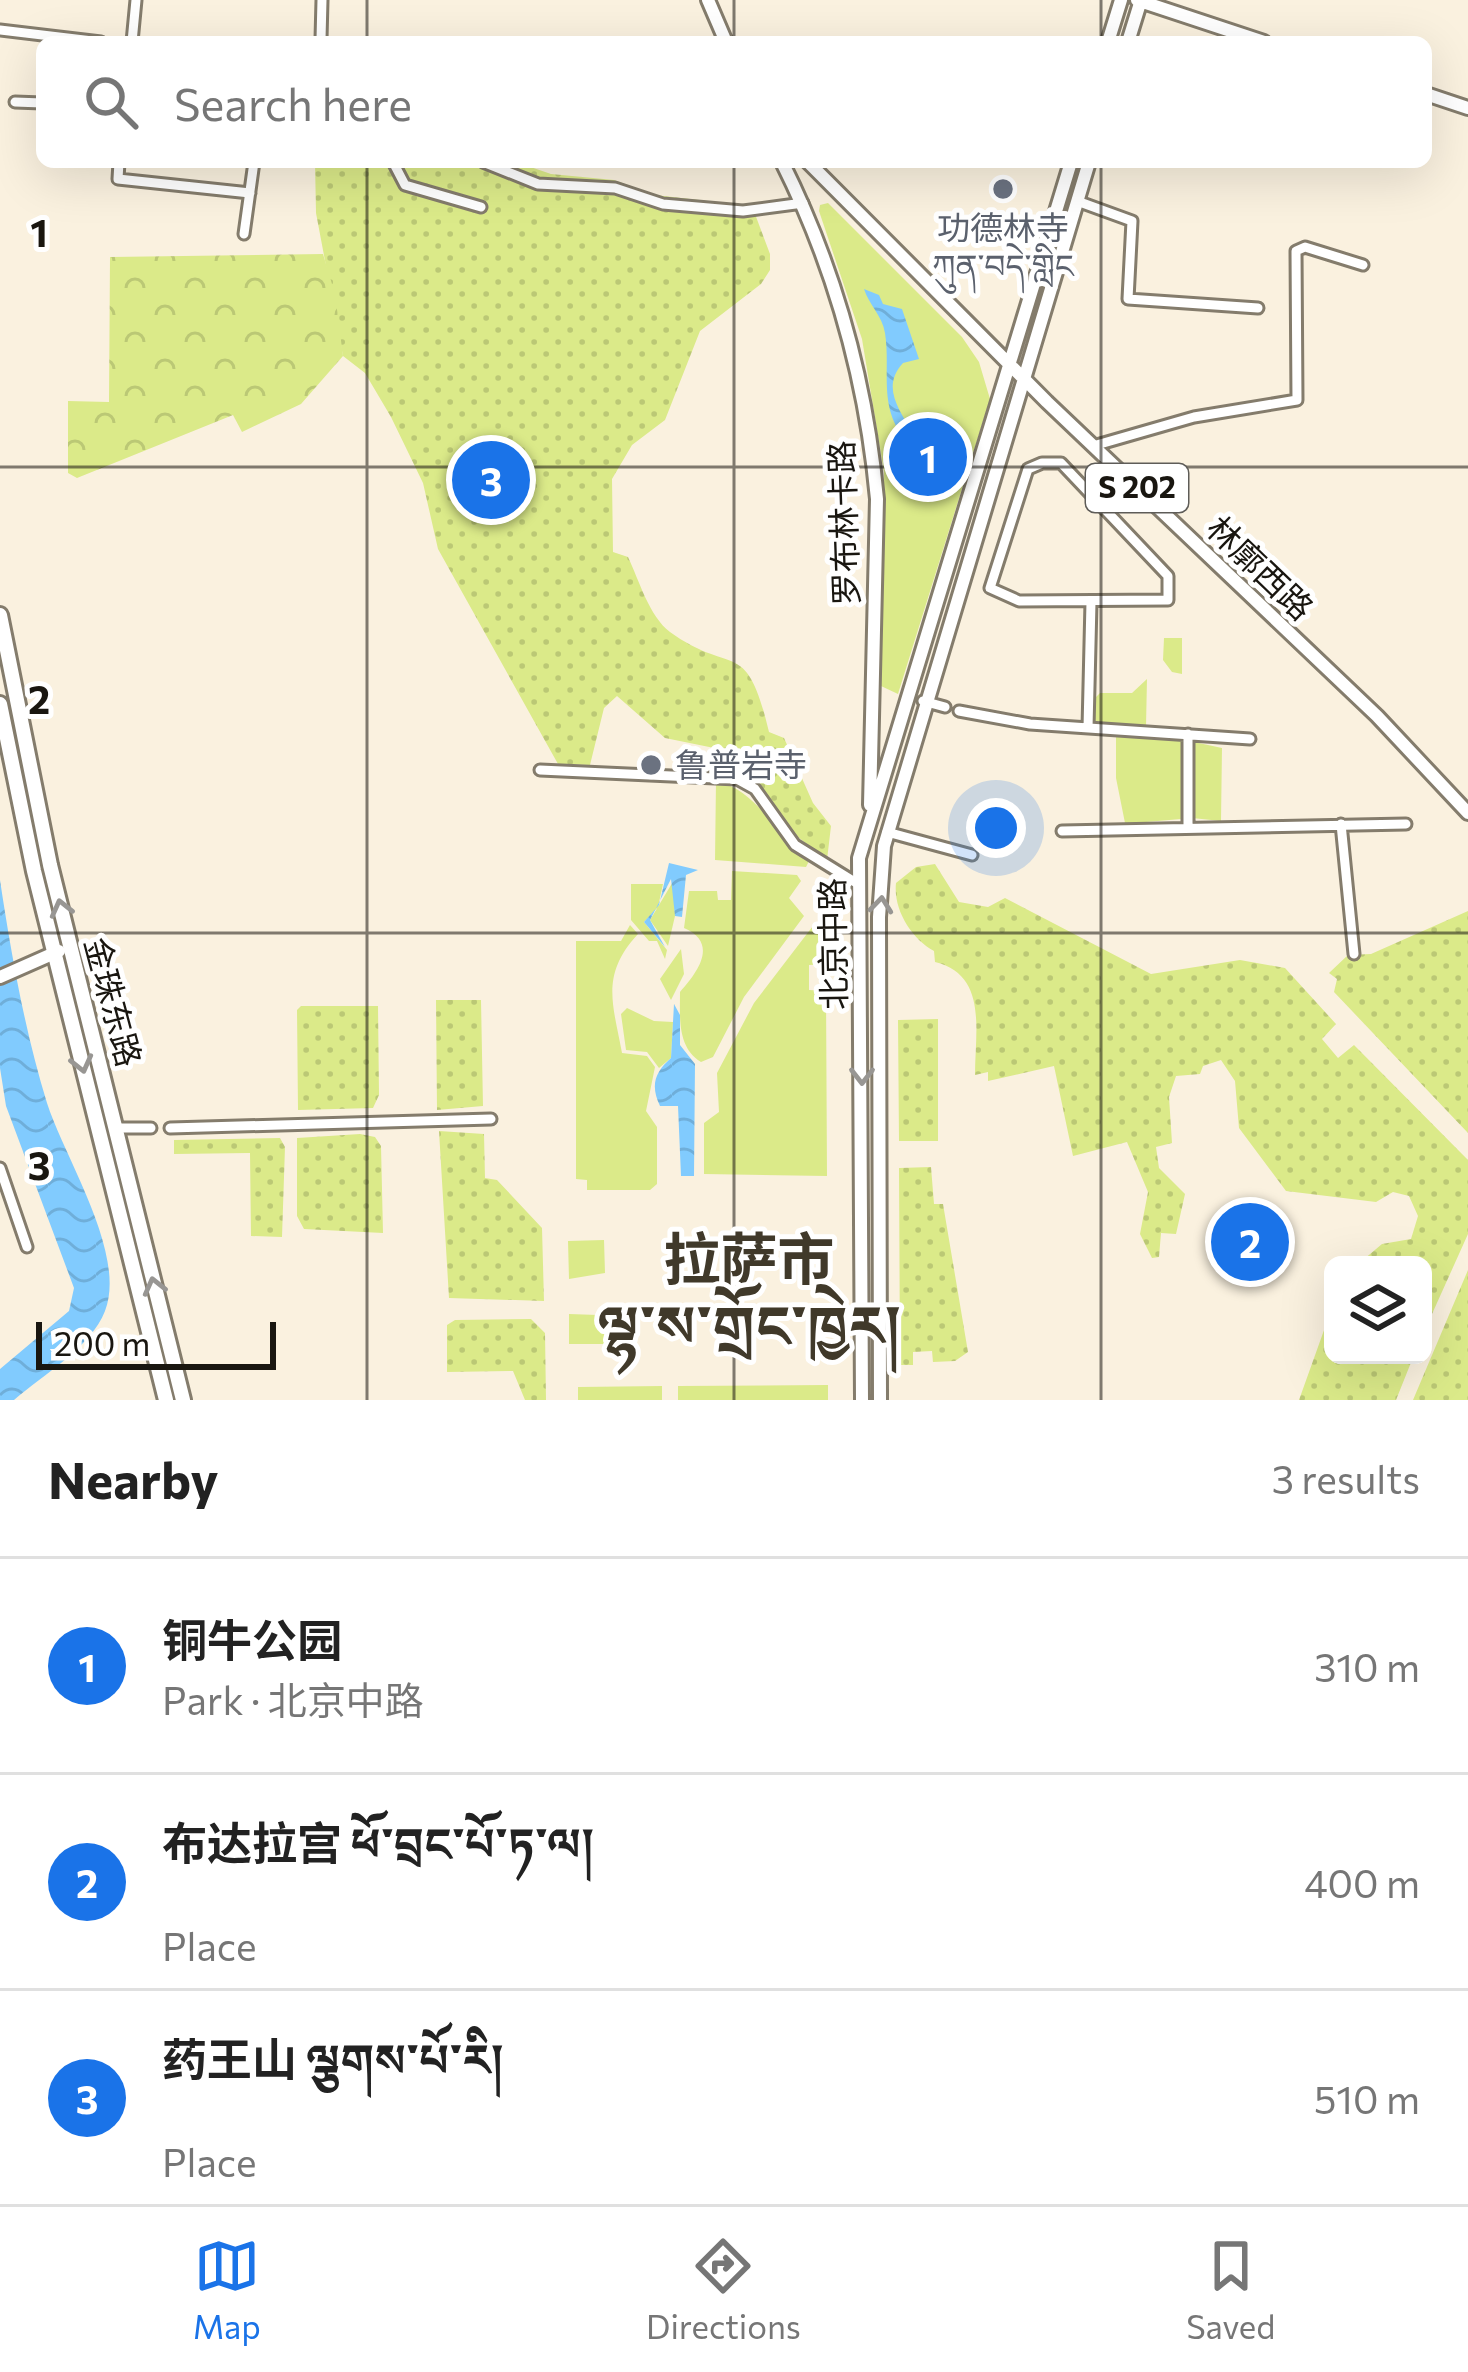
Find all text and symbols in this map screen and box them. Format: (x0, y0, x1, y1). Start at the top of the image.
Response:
search box (36, 36, 1432, 168)
icon: search (78, 69, 144, 135)
text: Search here (174, 75, 412, 130)
marker: 功德林寺 ཀུན་བདེ་གླིང (990, 176, 1016, 202)
place label: 功德林寺 ཀུན་བདེ་གླིང (932, 206, 1075, 294)
text: 1 (30, 207, 48, 255)
pin: 1 (889, 412, 967, 502)
pin: 3 (452, 435, 530, 525)
street label: 罗布林卡路 (819, 440, 866, 606)
road number: S 202 (1086, 464, 1188, 512)
street label: 林廓西路 (1199, 506, 1323, 628)
text: 2 (28, 674, 50, 722)
place label: 鲁普岩寺 (675, 743, 807, 784)
marker: 鲁普岩寺 (638, 752, 664, 778)
your location (966, 798, 1026, 858)
street label: 北京中路 (810, 878, 853, 1010)
one-way arrow (868, 895, 894, 915)
one-way arrow (50, 898, 75, 919)
street label: 金珠东路 (78, 933, 151, 1071)
one-way arrow (68, 1053, 93, 1073)
one-way arrow (849, 1068, 875, 1086)
text: 3 (28, 1140, 50, 1188)
pin: 2 (1211, 1197, 1289, 1287)
district label: 拉萨市 ལྷ་ས་གྲོང་ཁྱེར། (597, 1222, 901, 1376)
map controls (1324, 1256, 1432, 1364)
button: layers (1324, 1256, 1432, 1364)
one-way arrow (143, 1277, 168, 1297)
scale bar (36, 1316, 276, 1369)
text: 200 m (54, 1322, 150, 1363)
text: Nearby (48, 1447, 218, 1510)
text: 3 results (1272, 1454, 1420, 1502)
text: 铜牛公园 (162, 1611, 342, 1666)
text: 1 (78, 1642, 96, 1690)
text: 310 m (1314, 1642, 1420, 1690)
text: Park · 北京中路 (162, 1675, 424, 1723)
text: 布达拉宫 ཕོ་བྲང་པོ་ཏ་ལ། (162, 1814, 595, 1869)
text: 2 (76, 1858, 98, 1906)
text: 400 m (1304, 1858, 1420, 1906)
text: Place (162, 1921, 257, 1969)
text: 药王山 ལྕགས་པོ་རི། (162, 2030, 504, 2085)
text: 3 (76, 2074, 98, 2122)
text: 510 m (1314, 2074, 1420, 2122)
text: Place (162, 2137, 257, 2185)
tab: Map (193, 2233, 261, 2346)
tab: Directions (646, 2233, 801, 2346)
tab: Saved (1186, 2233, 1275, 2346)

